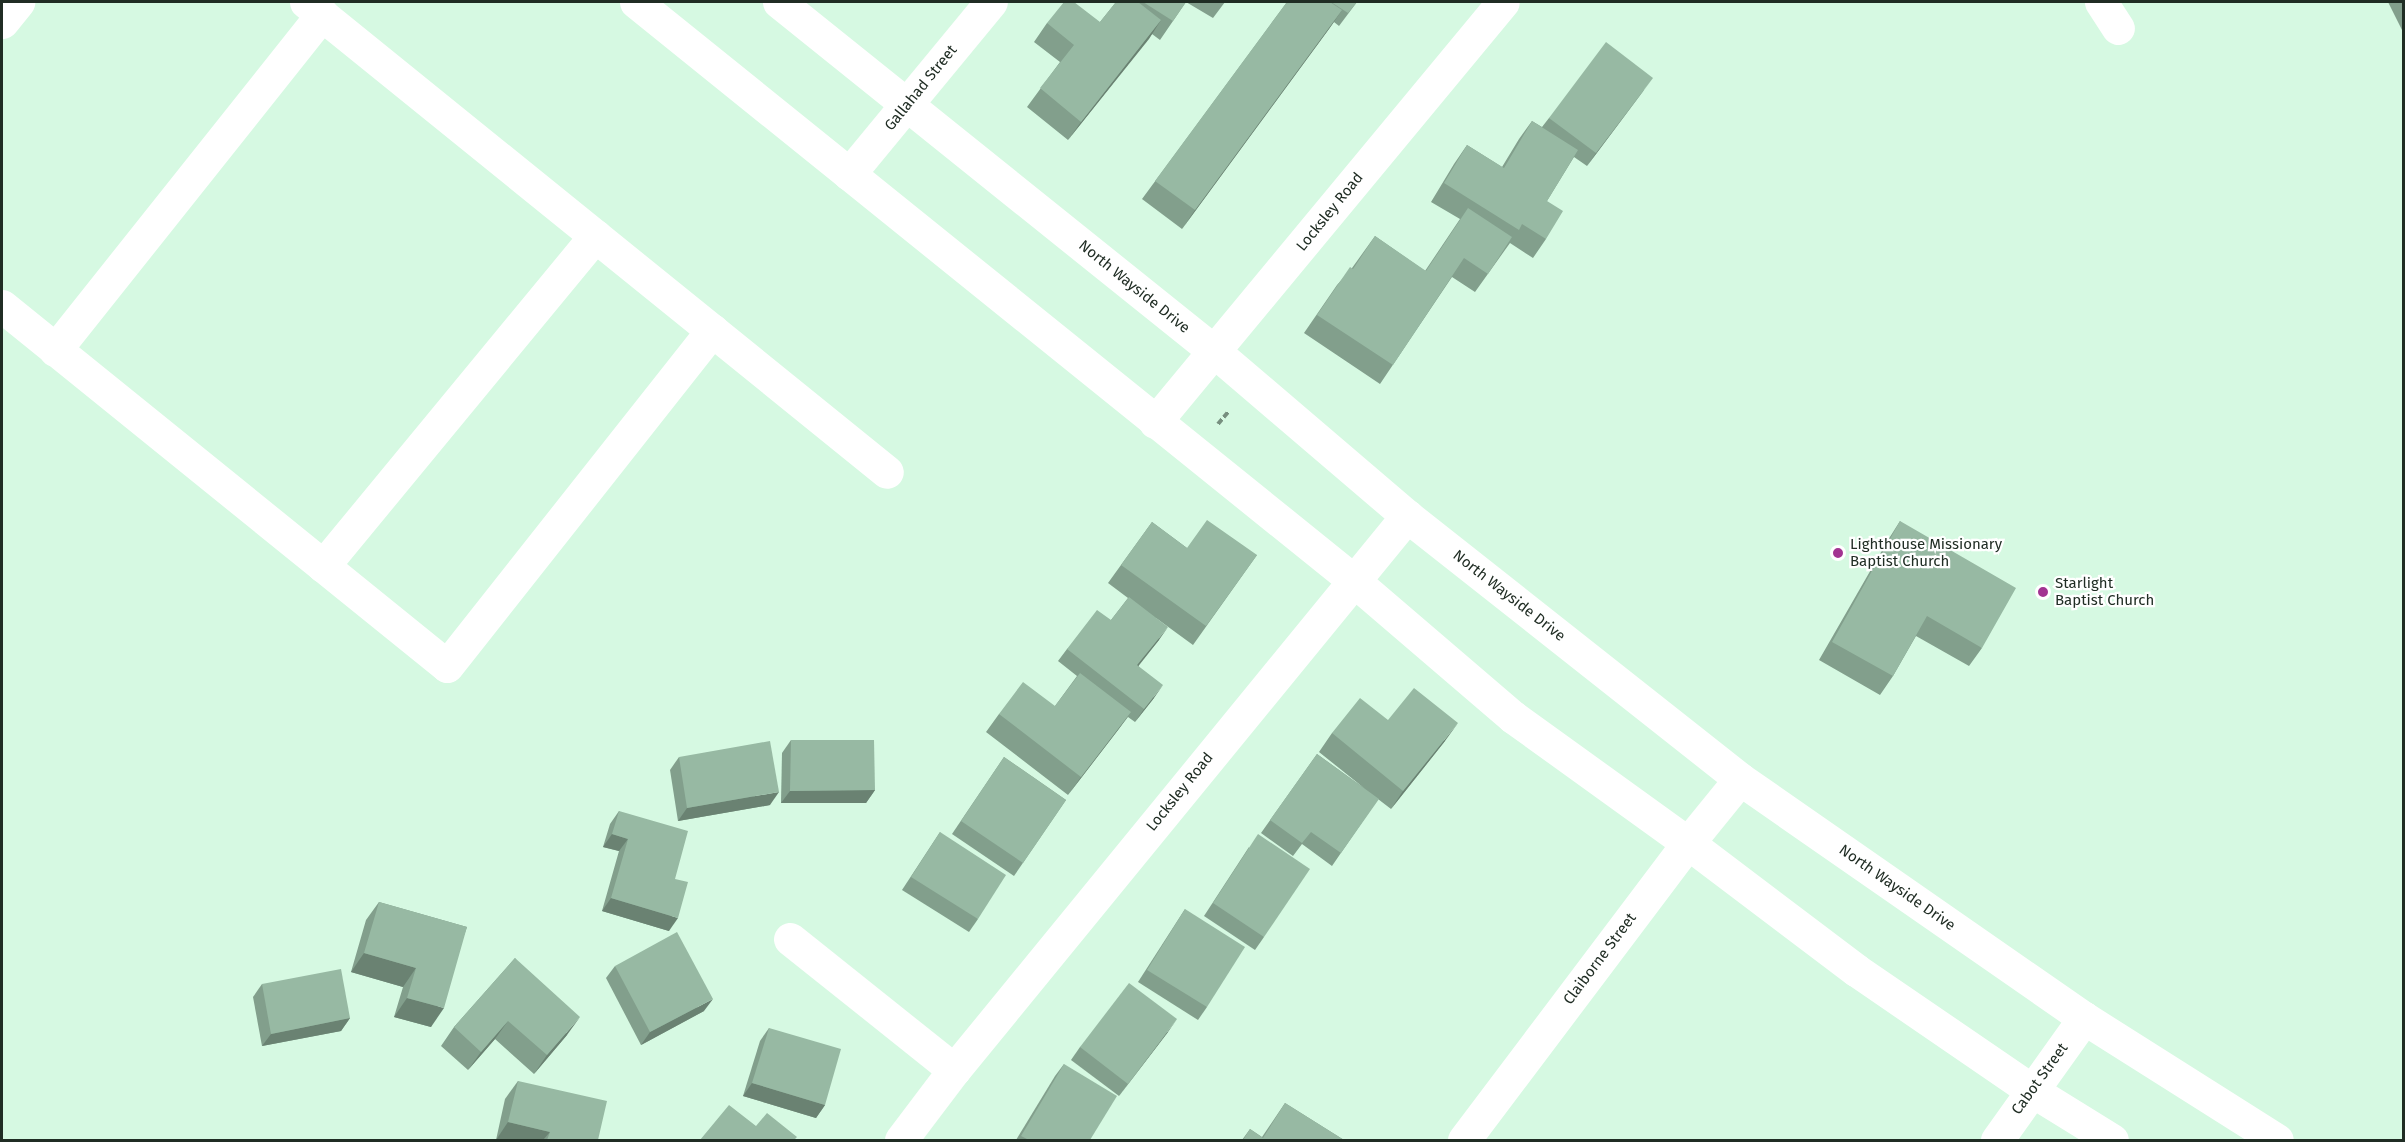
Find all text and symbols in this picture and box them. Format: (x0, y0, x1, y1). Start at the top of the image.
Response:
street label: Gallahad Street (881, 42, 961, 134)
street label: Locksley Road (1293, 169, 1367, 255)
street label: North Wayside Drive (1075, 237, 1193, 337)
place label: Lighthouse Missionary Baptist Church (1850, 535, 2002, 570)
marker: Lighthouse Missionary Baptist Church (1831, 546, 1845, 560)
street label: North Wayside Drive (1449, 547, 1569, 645)
place label: Starlight Baptist Church (2055, 574, 2154, 609)
marker: Starlight Baptist Church (2036, 585, 2050, 599)
street label: Locksley Road (1143, 749, 1217, 835)
street label: North Wayside Drive (1835, 841, 1959, 935)
street label: Claiborne Street (1560, 910, 1640, 1008)
street label: Cabot Street (2008, 1040, 2072, 1118)

